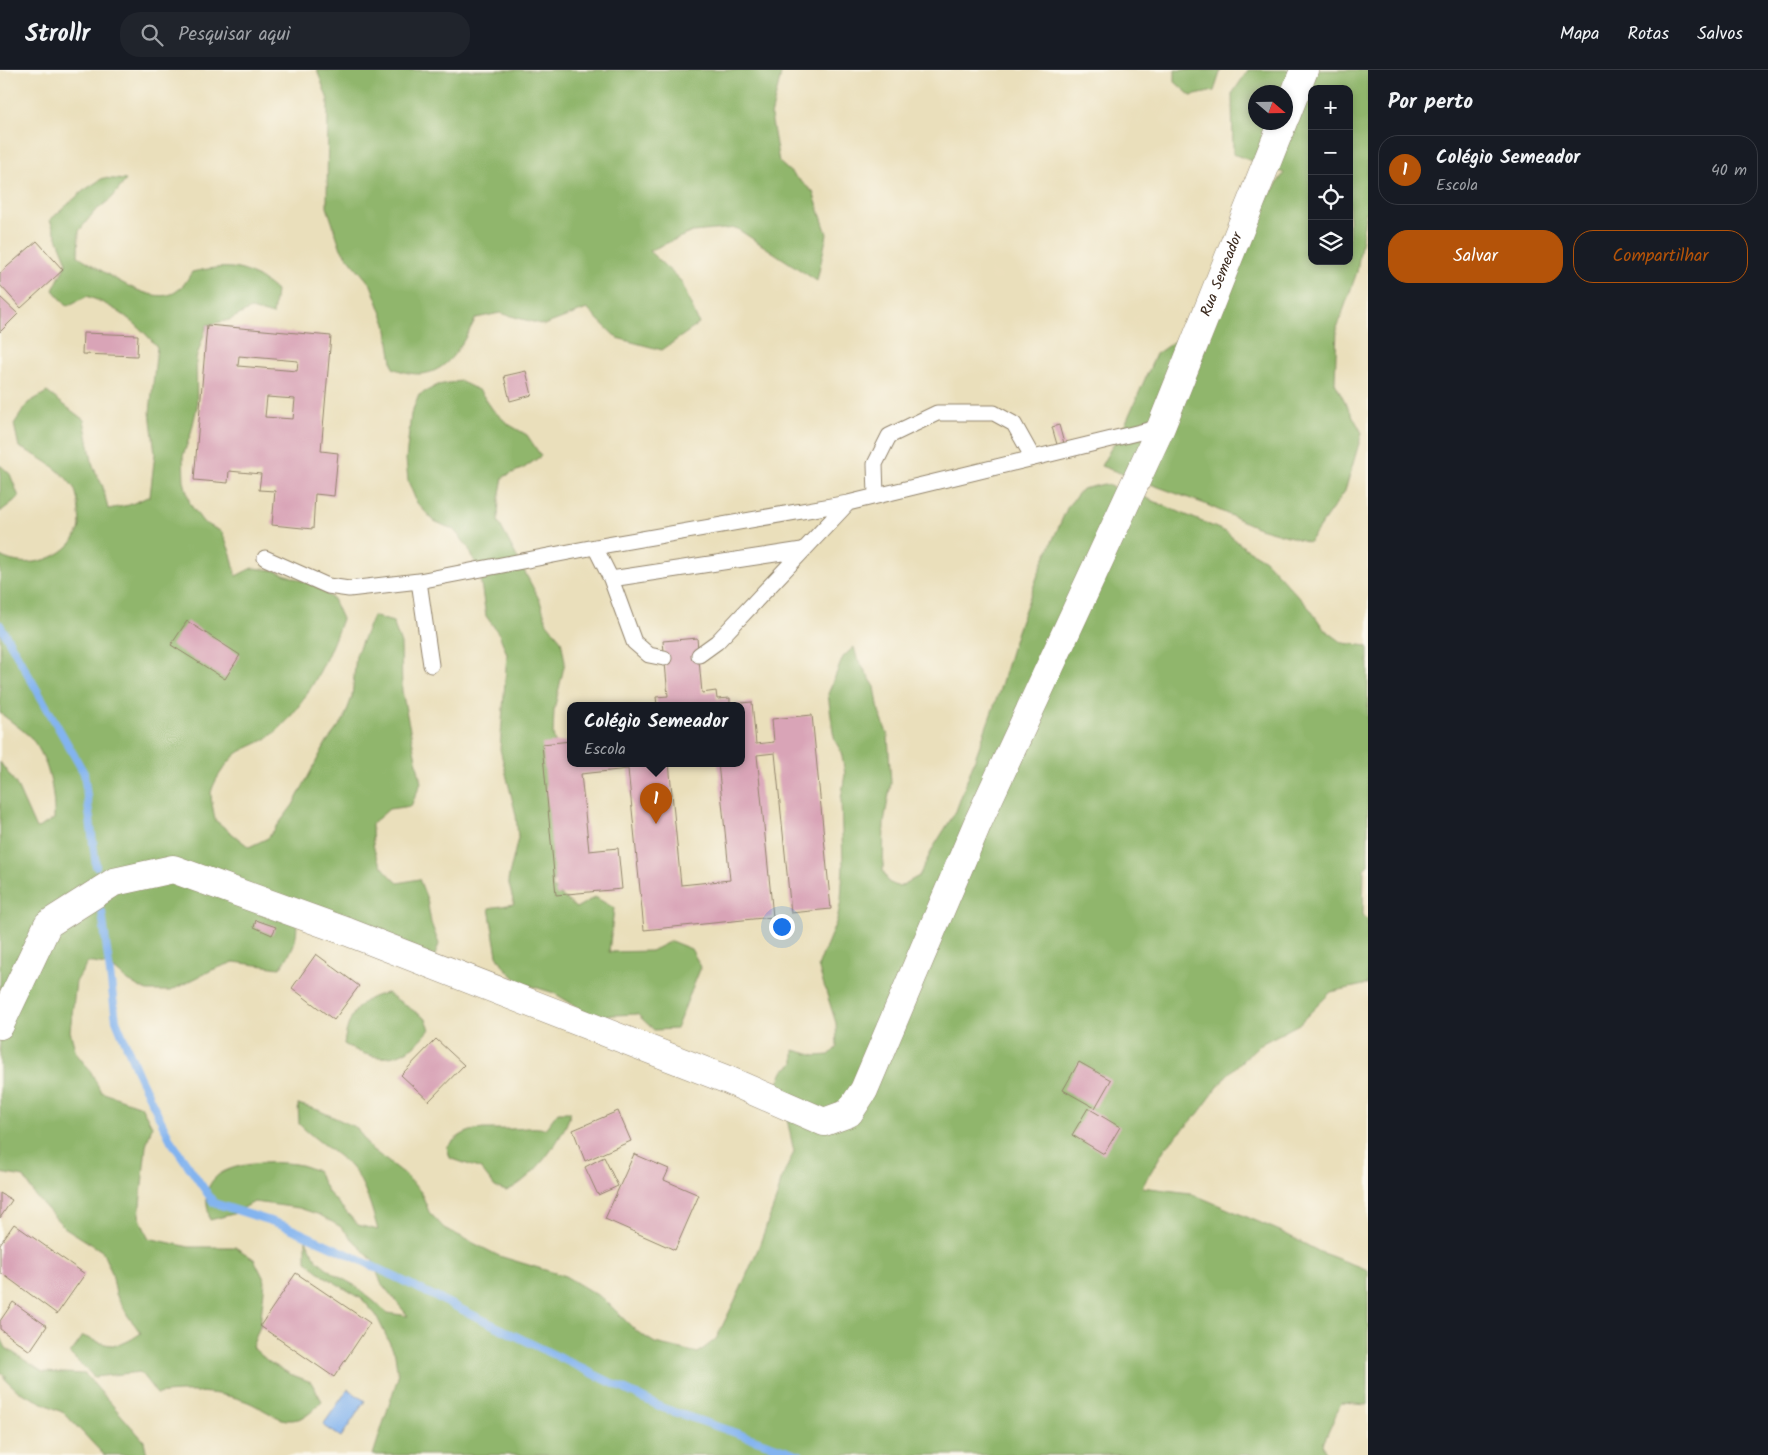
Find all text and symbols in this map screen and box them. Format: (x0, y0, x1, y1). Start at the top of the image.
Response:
search box (120, 12, 470, 57)
text: Strollr (25, 15, 90, 54)
text: Pesquisar aqui (178, 20, 290, 50)
text: Mapa (1560, 20, 1599, 49)
text: Rotas (1627, 20, 1669, 49)
text: Salvos (1697, 20, 1743, 49)
icon: search (138, 21, 166, 49)
north arrow (1248, 85, 1293, 130)
map controls (1308, 85, 1353, 265)
button: + (1308, 85, 1353, 130)
text: Por perto (1388, 86, 1473, 119)
button: − (1308, 130, 1353, 175)
text: Colégio Semeador (1436, 143, 1580, 173)
text: 1 (1403, 158, 1407, 183)
text: 40 m (1711, 158, 1747, 183)
text: Escola (1436, 173, 1478, 198)
button: locate (1308, 175, 1353, 220)
button: layers (1308, 220, 1353, 265)
street label: Rua Semeador (1194, 228, 1250, 320)
button: Salvar (1388, 230, 1563, 283)
button: Compartilhar (1573, 230, 1748, 283)
popup (567, 702, 745, 767)
text: Colégio Semeador (584, 707, 728, 737)
text: Escola (584, 737, 626, 762)
pin: 1 (640, 783, 672, 824)
your location (769, 914, 795, 940)

